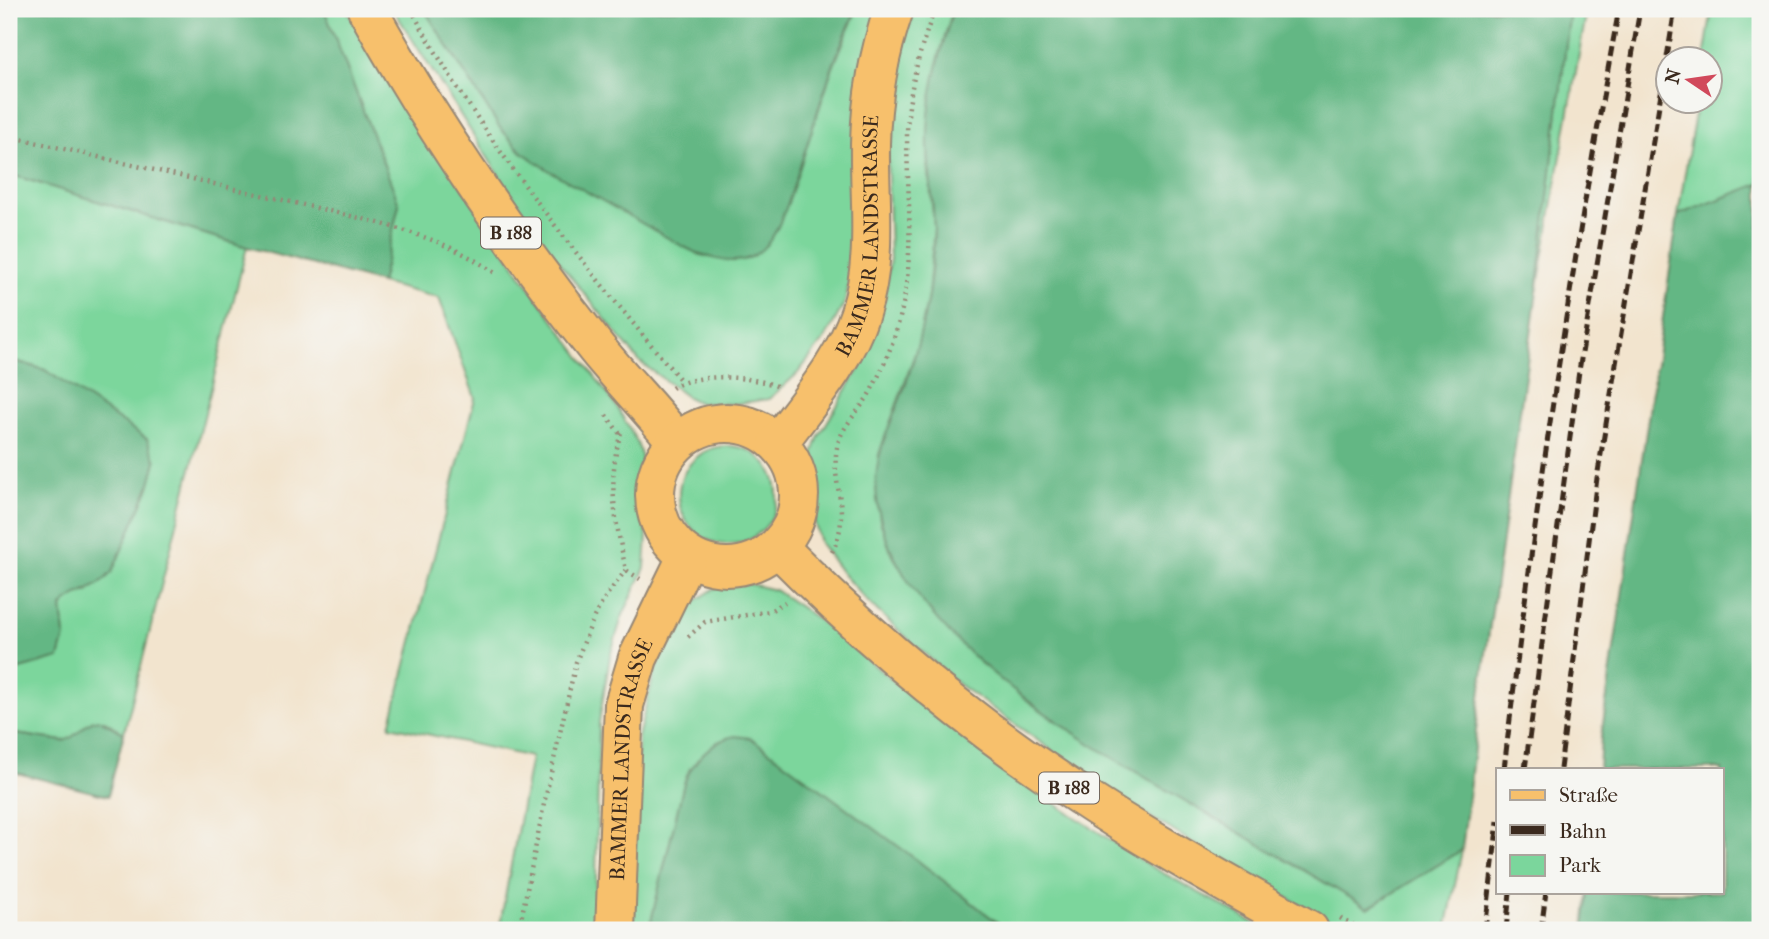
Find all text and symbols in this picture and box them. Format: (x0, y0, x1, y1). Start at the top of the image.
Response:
north arrow (1654, 46, 1724, 116)
text: N (1661, 66, 1686, 86)
street label: BAMMER LANDSTRASSE (830, 114, 884, 361)
road number: B 188 (481, 218, 541, 248)
street label: BAMMER LANDSTRASSE (605, 634, 658, 881)
legend (1496, 768, 1724, 894)
road number: B 188 (1039, 772, 1099, 804)
text: Straße (1559, 783, 1618, 807)
text: Bahn (1559, 819, 1606, 843)
text: Park (1559, 853, 1601, 877)

